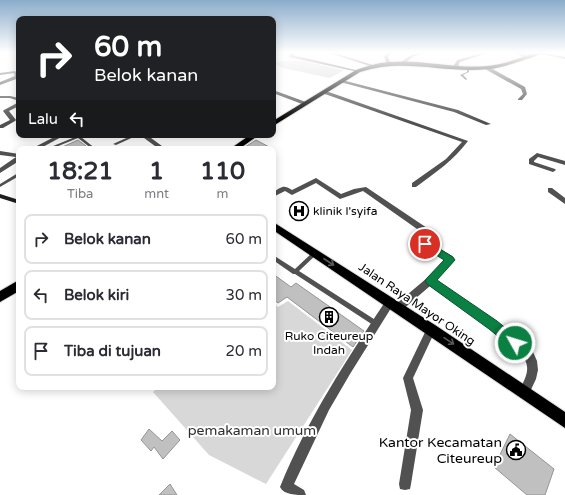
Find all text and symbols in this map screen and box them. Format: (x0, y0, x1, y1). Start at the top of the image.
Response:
text: 60 m (94, 30, 162, 64)
icon: right (28, 32, 80, 84)
text: Belok kanan (94, 64, 198, 86)
icon: left (66, 108, 88, 130)
text: Lalu (28, 110, 58, 128)
text: 18:21 (47, 157, 113, 186)
text: 1 (149, 157, 164, 186)
text: 110 (200, 157, 245, 186)
text: Tiba (67, 186, 93, 202)
text: mnt (144, 186, 169, 202)
text: m (217, 186, 228, 202)
hospital icon: klinik l'syifa (288, 200, 310, 222)
place label: klinik l'syifa (313, 204, 377, 218)
pin (408, 227, 442, 261)
icon: right (30, 228, 52, 250)
text: Belok kanan (64, 230, 151, 248)
text: 60 m (225, 230, 262, 248)
icon: arrive (414, 233, 436, 255)
one-way arrow (323, 258, 334, 266)
street label: Jalan Raya Mayor Oking (356, 260, 478, 348)
icon: left (30, 284, 52, 306)
text: Belok kiri (64, 286, 129, 304)
text: 30 m (225, 286, 262, 304)
building icon: Ruko Citeureup Indah (318, 306, 340, 328)
position arrow (494, 322, 536, 364)
place label: Ruko Citeureup Indah (285, 329, 373, 357)
one-way arrow (443, 337, 454, 345)
icon: arrive (30, 340, 52, 362)
text: Tiba di tujuan (64, 342, 161, 360)
text: 20 m (225, 342, 262, 360)
park label: pemakaman umum (188, 422, 316, 439)
place label: Kantor Kecamatan Citeureup (379, 434, 502, 467)
public building icon: Kantor Kecamatan Citeureup (505, 439, 527, 461)

